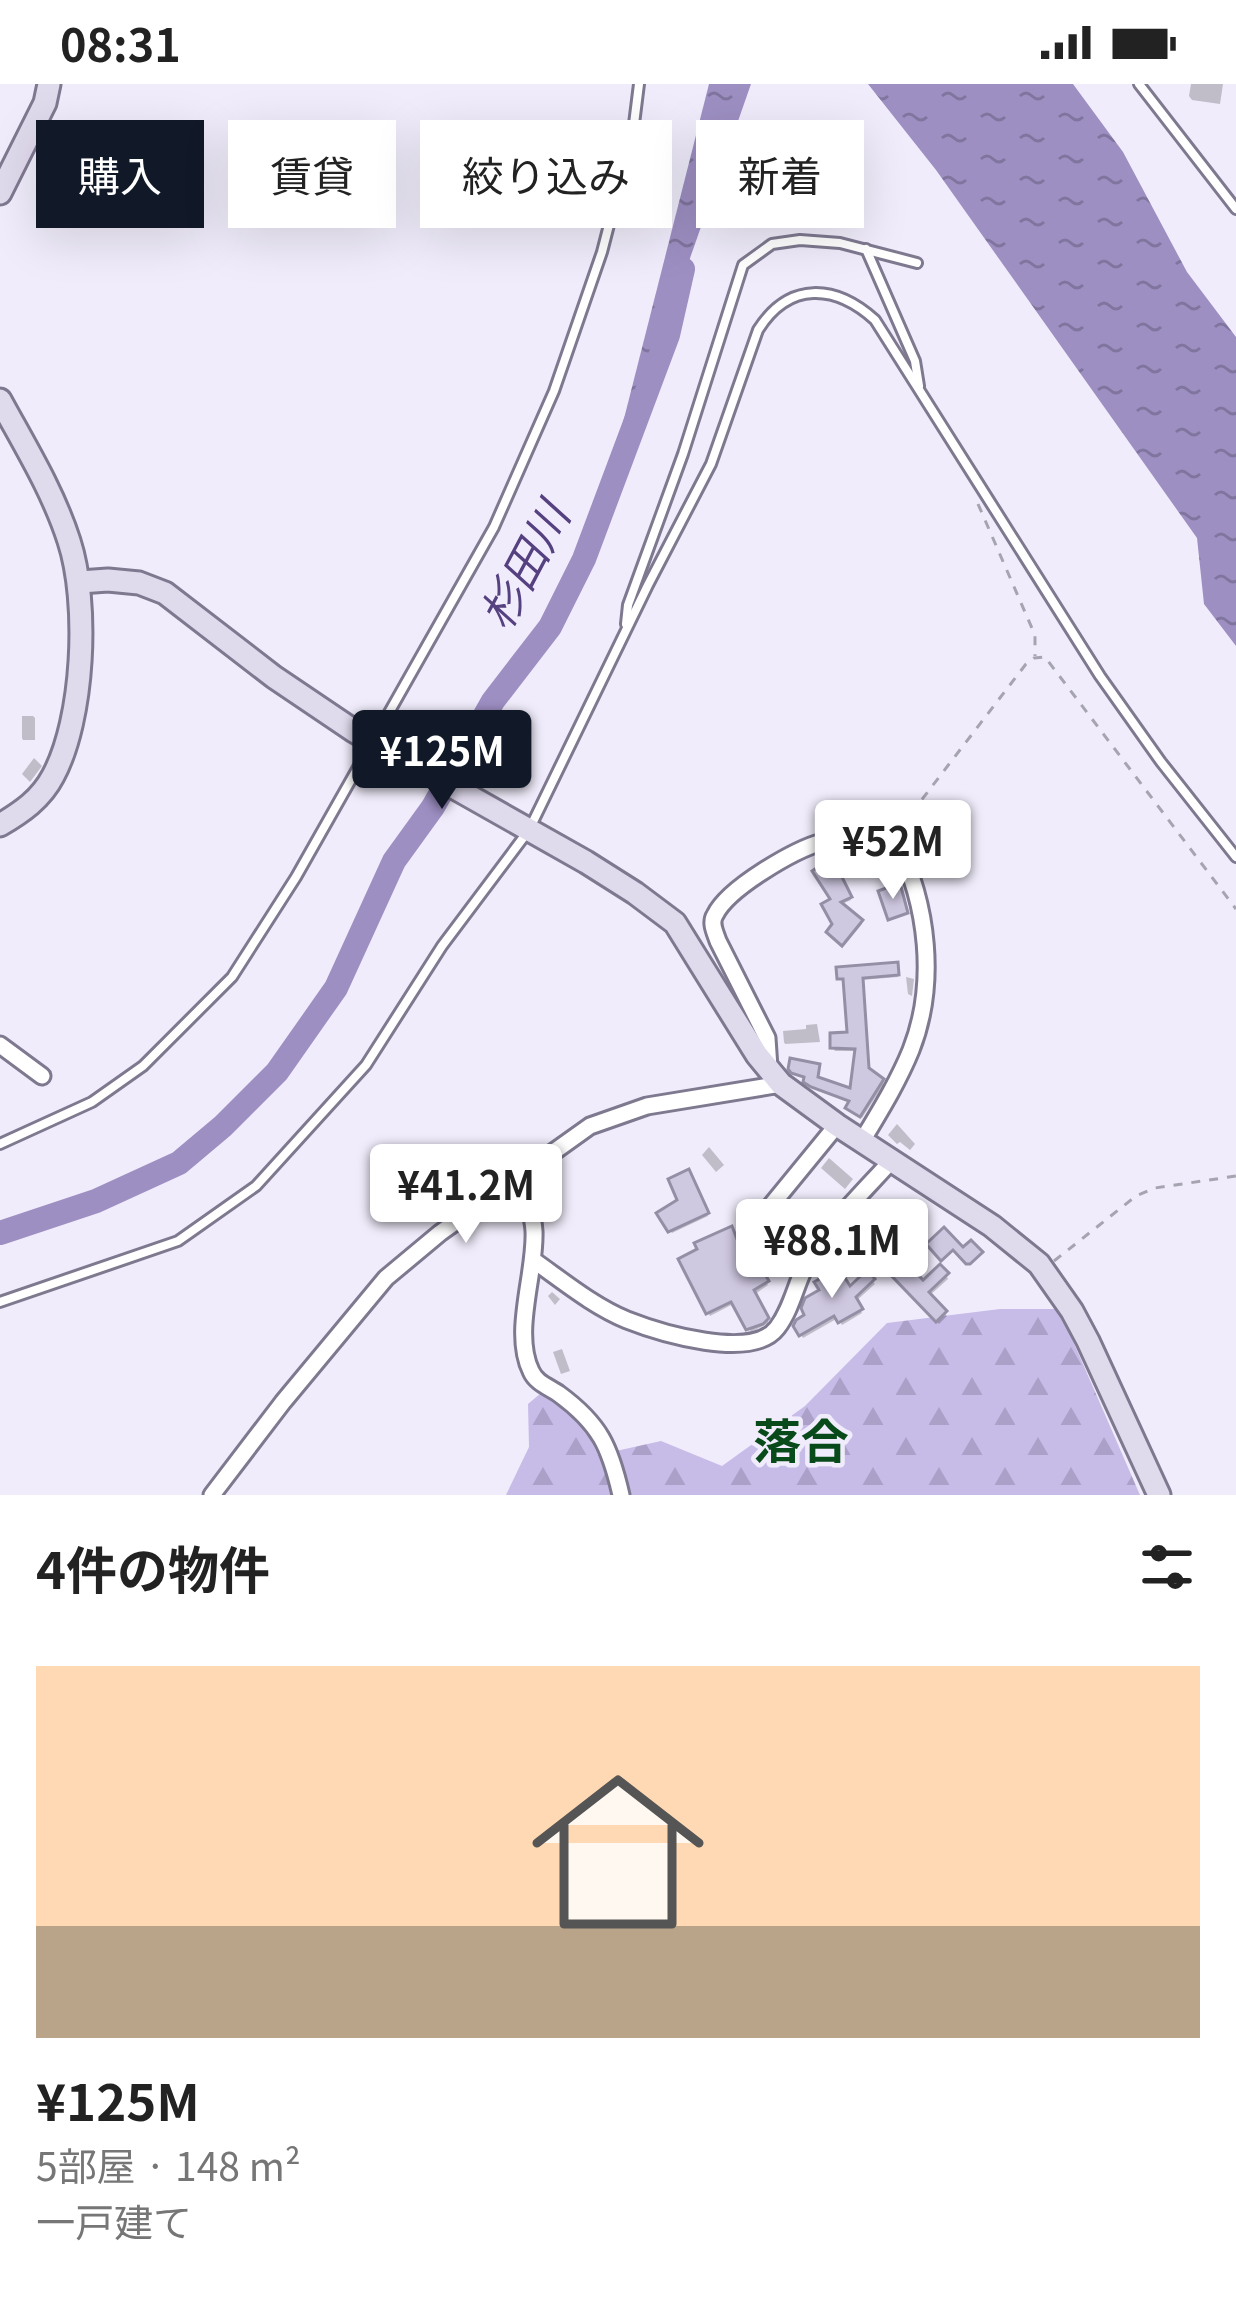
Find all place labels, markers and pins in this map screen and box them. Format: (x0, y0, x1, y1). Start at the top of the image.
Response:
pin: ¥125M (358, 710, 526, 812)
pin: ¥52M (822, 800, 964, 902)
pin: ¥41.2M (368, 1144, 564, 1246)
pin: ¥88.1M (734, 1199, 930, 1301)

